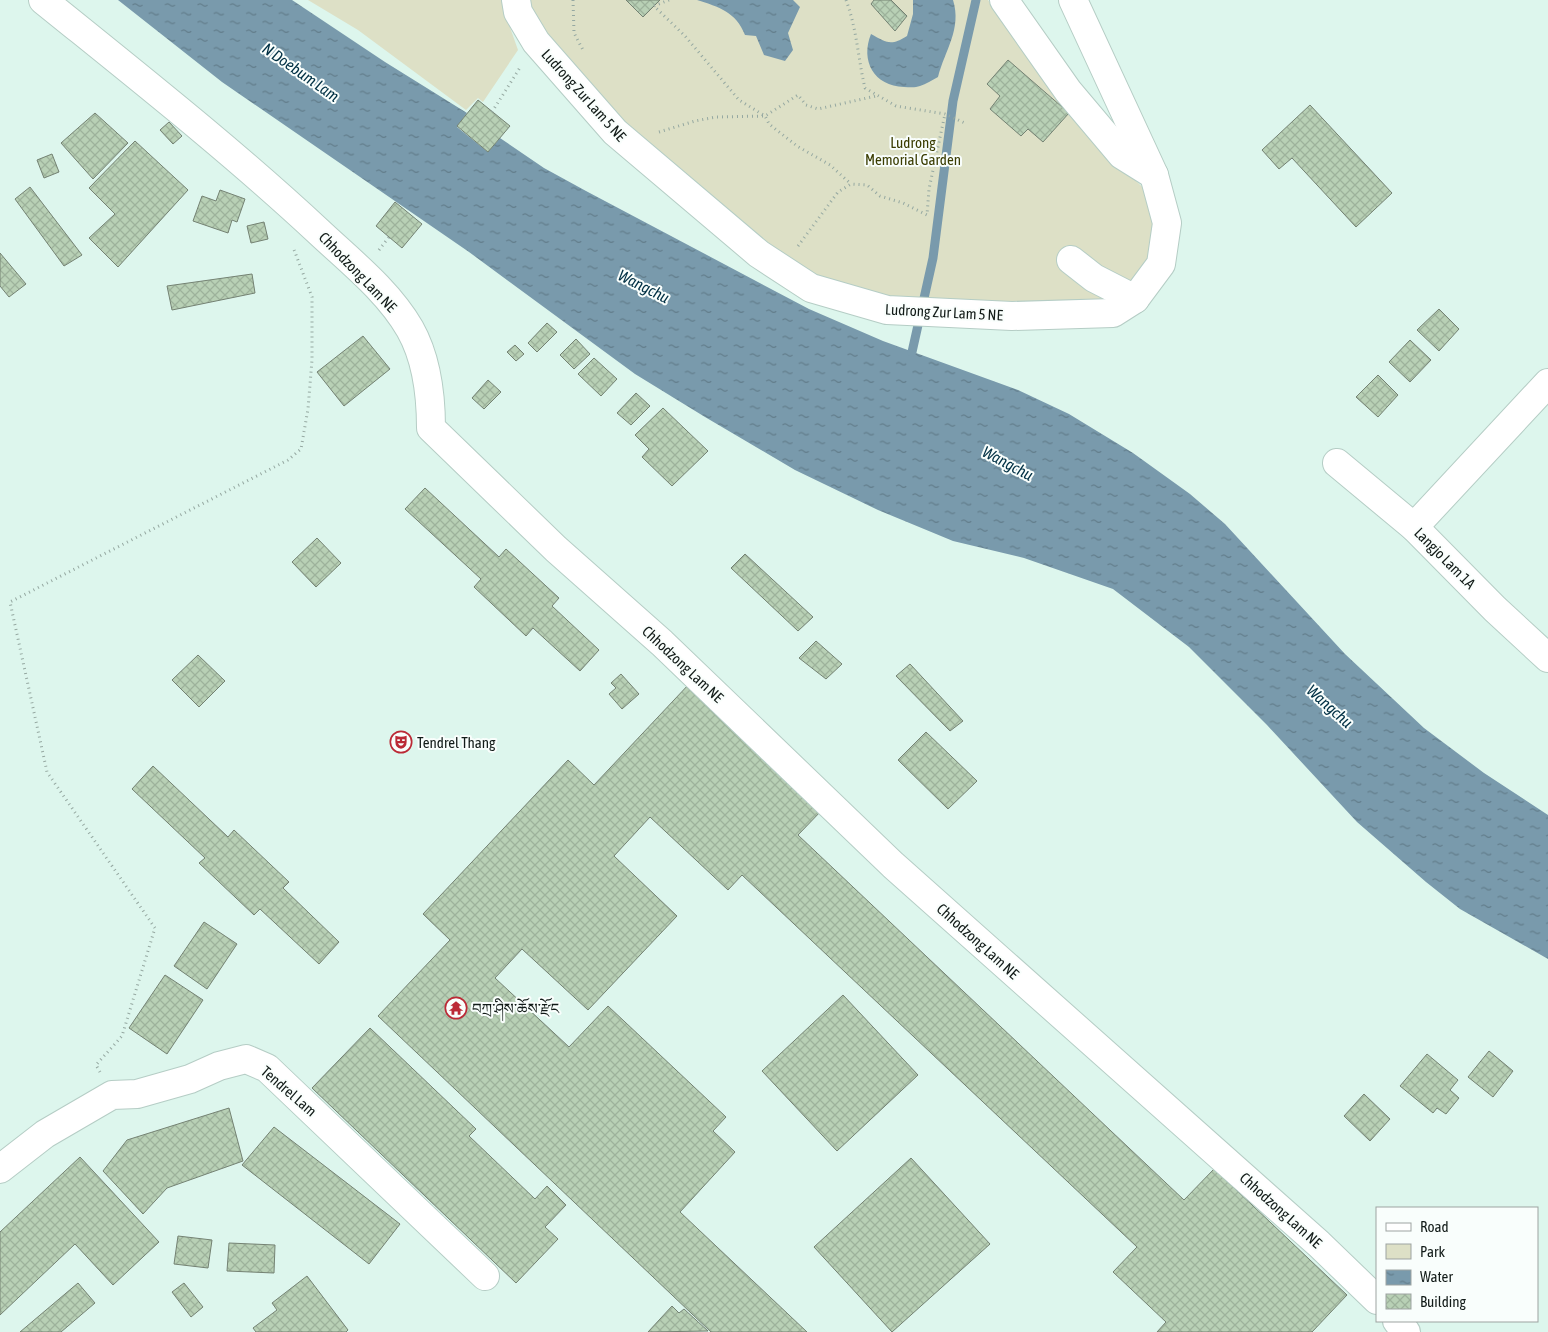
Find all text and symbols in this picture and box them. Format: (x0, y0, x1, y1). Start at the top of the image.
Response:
water label: N Doebum Lam (259, 39, 343, 105)
street label: Ludrong Zur Lam 5 NE (538, 46, 630, 145)
park label: Ludrong Memorial Garden (865, 134, 961, 168)
street label: Chhodzong Lam NE (316, 229, 401, 316)
water label: Wangchu (615, 266, 673, 308)
street label: Ludrong Zur Lam 5 NE (885, 300, 1004, 324)
water label: Wangchu (979, 442, 1037, 485)
street label: Langjo Lam 1A (1411, 524, 1479, 592)
street label: Chhodzong Lam NE (639, 622, 727, 706)
water label: Wangchu (1303, 681, 1357, 732)
theatre icon: Tendrel Thang (389, 730, 413, 754)
place label: Tendrel Thang (417, 734, 496, 751)
street label: Chhodzong Lam NE (934, 900, 1023, 983)
temple icon: བཀྲ་ཤིས་ཆོས་རྫོང (444, 996, 468, 1020)
place label: བཀྲ་ཤིས་ཆོས་རྫོང (472, 997, 560, 1022)
street label: Tendrel Lam (258, 1062, 320, 1120)
street label: Chhodzong Lam NE (1237, 1169, 1326, 1252)
legend (1376, 1207, 1538, 1322)
text: Road (1420, 1218, 1449, 1235)
text: Park (1420, 1243, 1445, 1260)
text: Water (1420, 1268, 1453, 1285)
text: Building (1420, 1293, 1466, 1310)

